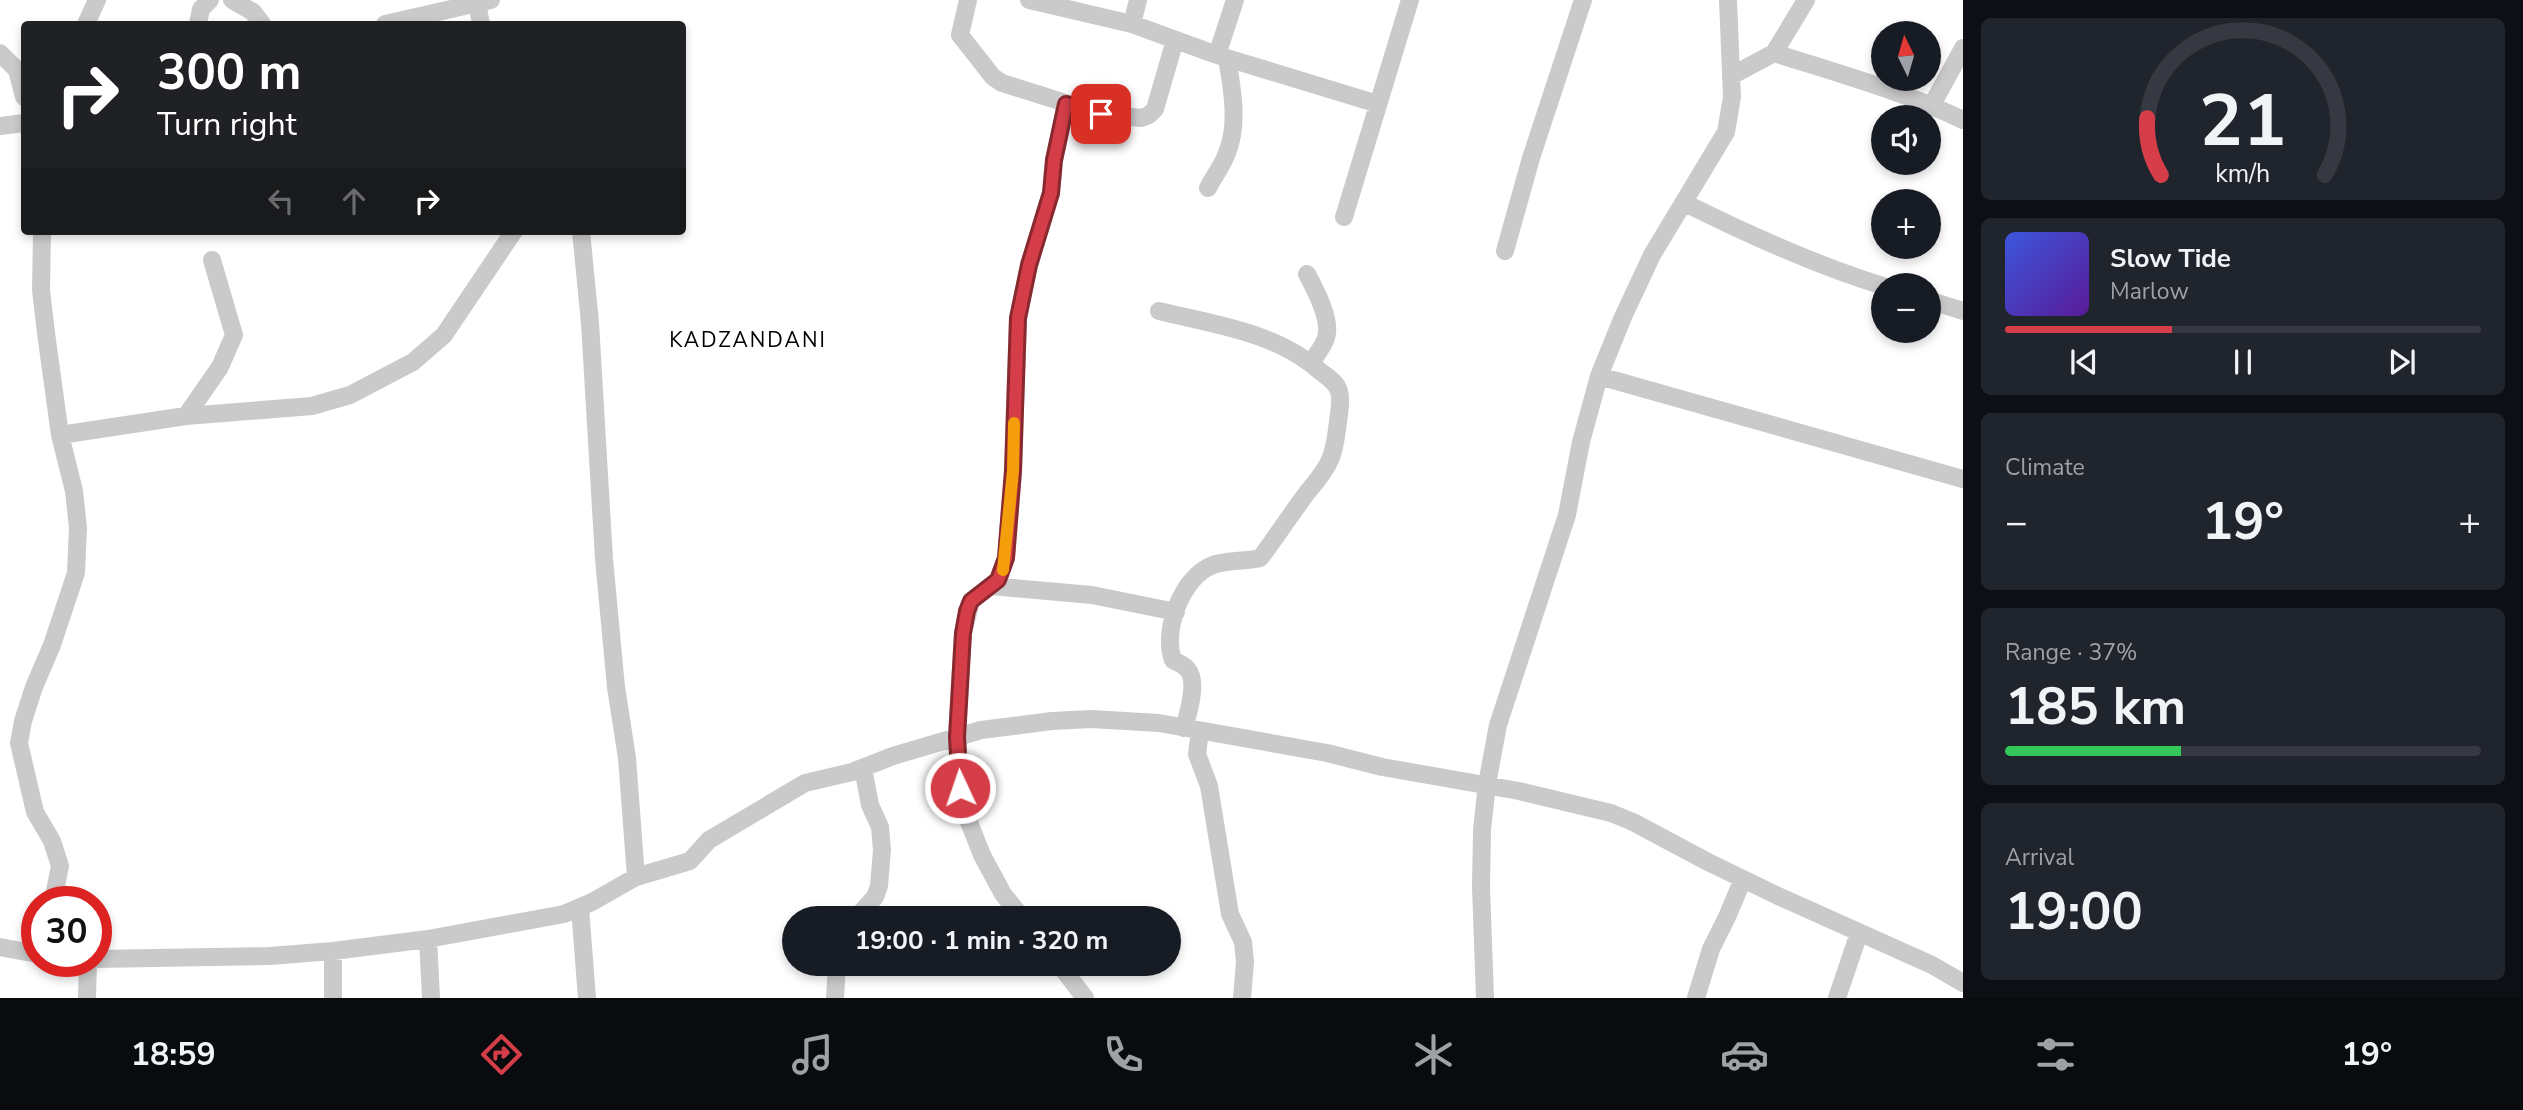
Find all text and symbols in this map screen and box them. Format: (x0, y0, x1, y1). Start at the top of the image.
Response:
north arrow (1871, 21, 1941, 91)
map controls (1871, 21, 1941, 343)
text: 300 m (157, 39, 301, 106)
icon: right (42, 49, 133, 140)
text: 21 (2199, 71, 2287, 171)
pin (1071, 84, 1131, 144)
icon: arrive (1082, 95, 1120, 133)
text: Turn right (157, 103, 297, 146)
button: sound (1871, 105, 1941, 175)
text: km/h (2215, 157, 2271, 191)
icon: left (262, 182, 300, 220)
icon: ahead (335, 182, 373, 220)
icon: right (408, 182, 446, 220)
button: + (1871, 189, 1941, 259)
text: Slow Tide (2110, 241, 2231, 276)
button: − (1871, 273, 1941, 343)
text: Marlow (2110, 276, 2189, 307)
district label: KADZANDANI (669, 326, 827, 354)
icon: previous (2065, 343, 2103, 381)
icon: pause (2224, 343, 2262, 381)
icon: next (2383, 343, 2421, 381)
text: Climate (2005, 452, 2085, 483)
text: 19° (2202, 486, 2284, 557)
text: − (2005, 497, 2028, 548)
text: + (2458, 497, 2481, 548)
text: Range · 37% (2005, 637, 2137, 668)
text: 185 km (2005, 671, 2186, 742)
position arrow (923, 751, 997, 825)
text: Arrival (2005, 842, 2074, 873)
text: 19:00 (2005, 876, 2143, 947)
speed limit sign: 30 (21, 886, 112, 977)
text: 19:00 · 1 min · 320 m (855, 923, 1108, 958)
icon: directions (477, 1030, 526, 1079)
icon: music (788, 1030, 837, 1079)
icon: phone (1099, 1030, 1148, 1079)
icon: climate (1409, 1030, 1458, 1079)
icon: car (1720, 1030, 1769, 1079)
icon: filters (2031, 1030, 2080, 1079)
text: 18:59 (131, 1033, 216, 1076)
text: 19° (2342, 1033, 2392, 1076)

